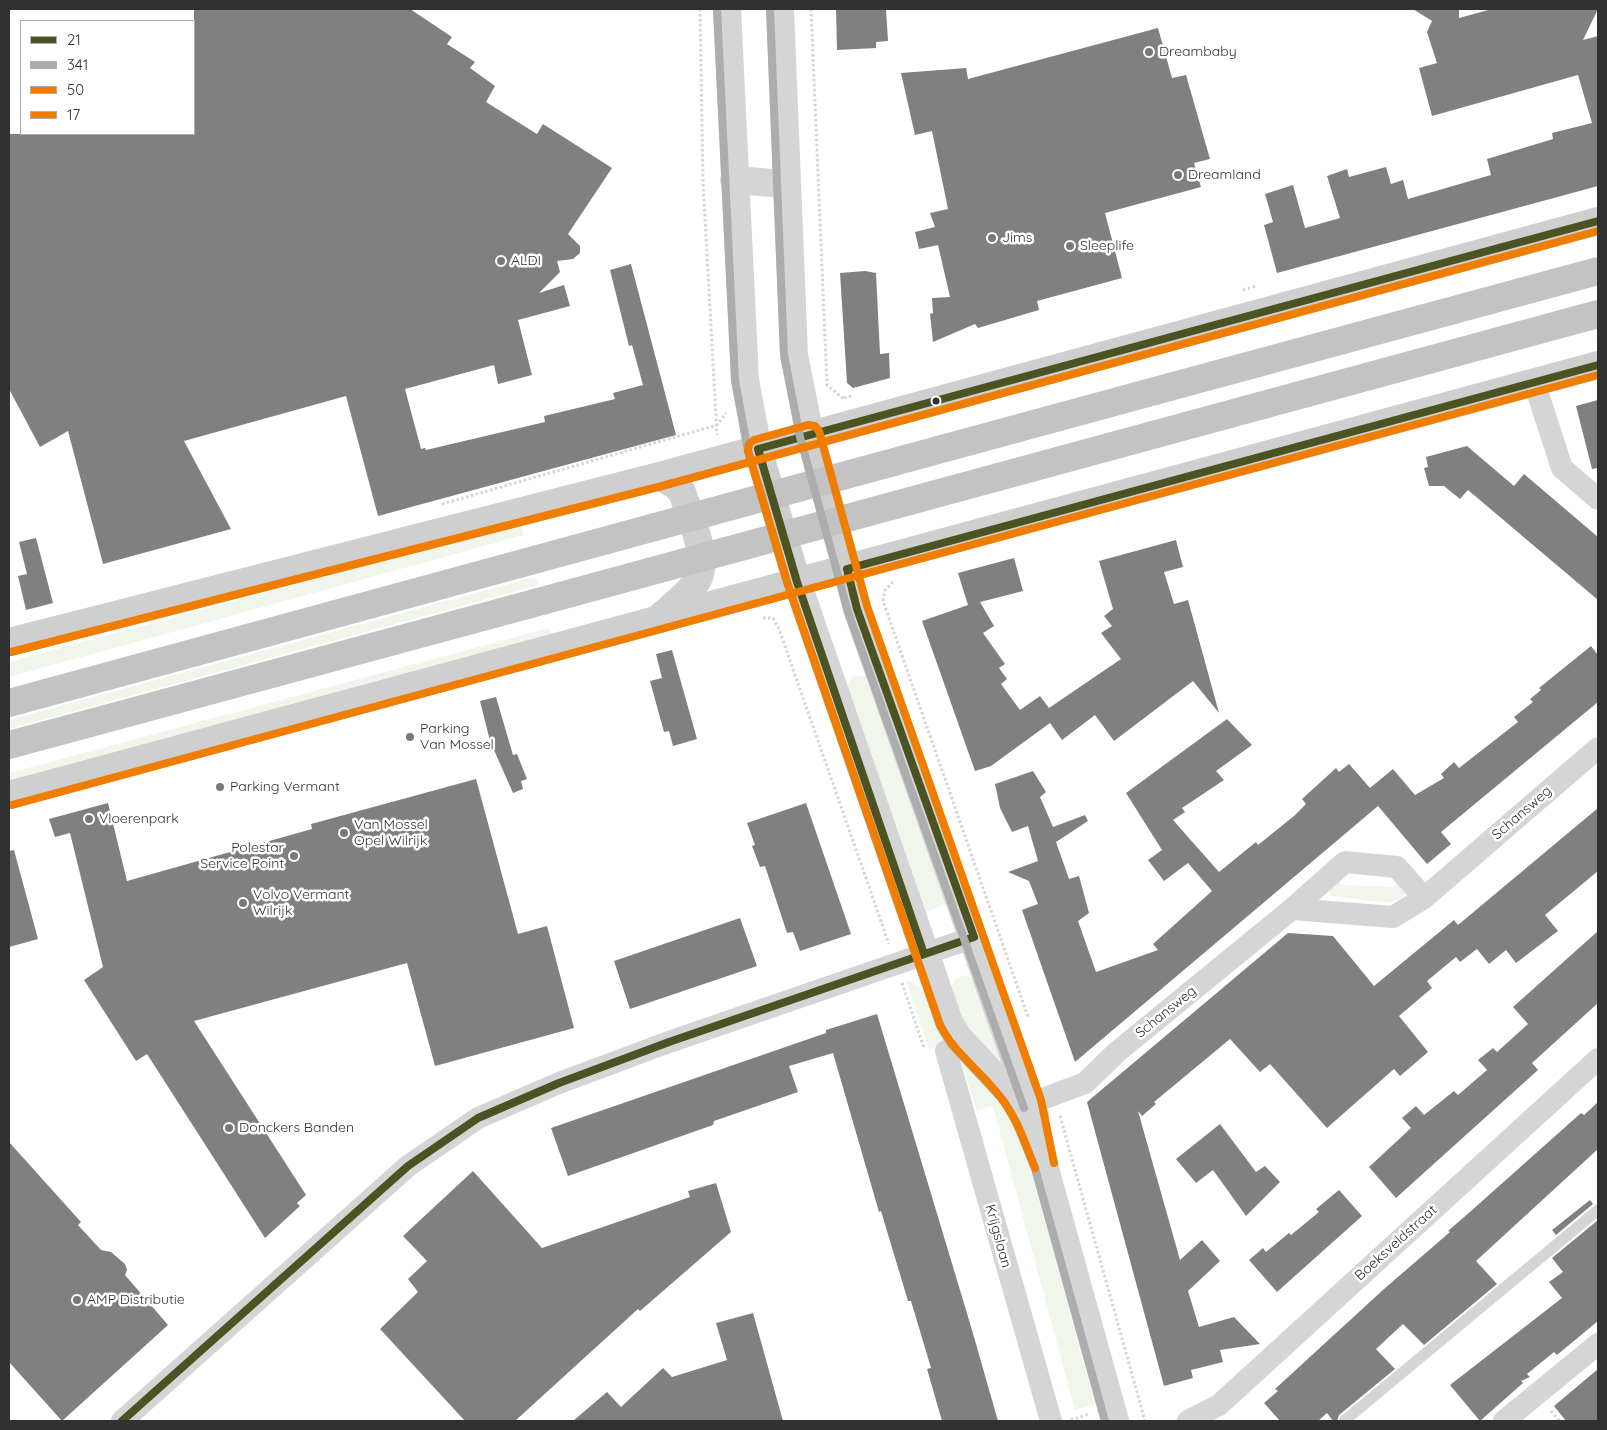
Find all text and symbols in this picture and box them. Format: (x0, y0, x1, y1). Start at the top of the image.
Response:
legend (20, 20, 195, 135)
text: 21 (67, 30, 81, 49)
place label: Dreambaby (1159, 44, 1237, 60)
marker: Dreambaby (1143, 46, 1155, 58)
text: 341 (67, 55, 88, 74)
text: 50 (67, 80, 84, 99)
text: 17 (67, 105, 80, 124)
place label: Dreamland (1188, 167, 1261, 183)
marker: Dreamland (1172, 169, 1184, 181)
place label: Jims (1002, 230, 1032, 246)
marker: Jims (986, 232, 998, 244)
place label: Sleeplife (1080, 238, 1134, 254)
marker: Sleeplife (1064, 240, 1076, 252)
place label: ALDI (511, 253, 541, 269)
marker: ALDI (495, 255, 507, 267)
unlabelled marker (931, 396, 941, 406)
place label: Parking Van Mossel (420, 721, 494, 754)
marker: Parking Van Mossel (404, 731, 416, 743)
place label: Parking Vermant (230, 779, 340, 795)
marker: Parking Vermant (214, 781, 226, 793)
street label: Schansweg (1489, 783, 1555, 843)
place label: Vloerenpark (99, 811, 179, 827)
marker: Vloerenpark (83, 813, 95, 825)
place label: Van Mossel Opel Wilrijk (354, 817, 428, 850)
marker: Van Mossel Opel Wilrijk (338, 827, 350, 839)
place label: Polestar Service Point (200, 840, 284, 872)
marker: Polestar Service Point (288, 850, 300, 862)
place label: Volvo Vermant Wilrijk (253, 887, 349, 920)
marker: Volvo Vermant Wilrijk (237, 897, 249, 909)
street label: Schansweg (1132, 982, 1200, 1042)
place label: Donckers Banden (239, 1120, 354, 1136)
marker: Donckers Banden (223, 1122, 235, 1134)
street label: Krijgslaan (981, 1202, 1015, 1270)
street label: Boeksveldstraat (1351, 1202, 1441, 1284)
place label: AMP Distributie (87, 1292, 185, 1308)
marker: AMP Distributie (71, 1294, 83, 1306)

